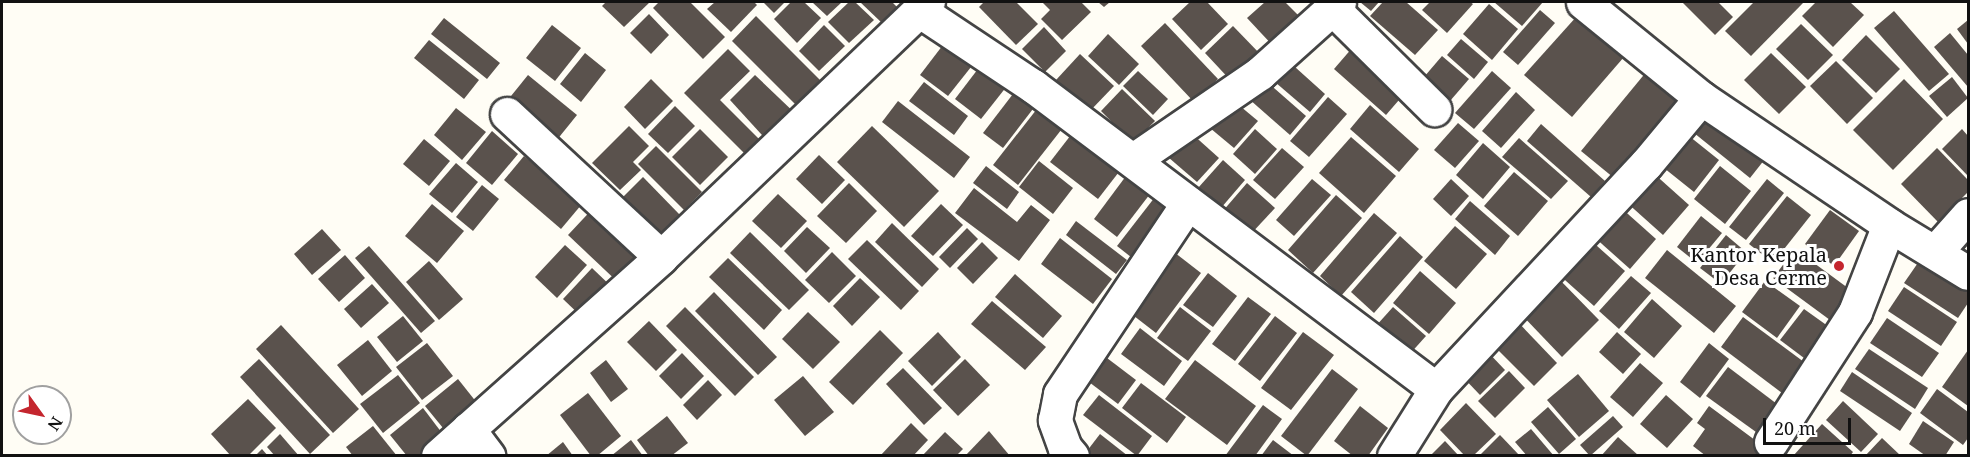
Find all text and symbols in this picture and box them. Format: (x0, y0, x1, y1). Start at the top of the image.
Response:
place label: Kantor Kepala Desa Cerme (1690, 243, 1827, 290)
marker: Kantor Kepala Desa Cerme (1832, 259, 1846, 273)
north arrow (12, 385, 72, 445)
scale bar (1766, 406, 1854, 444)
text: N (43, 412, 68, 435)
text: 20 m (1774, 416, 1816, 440)

